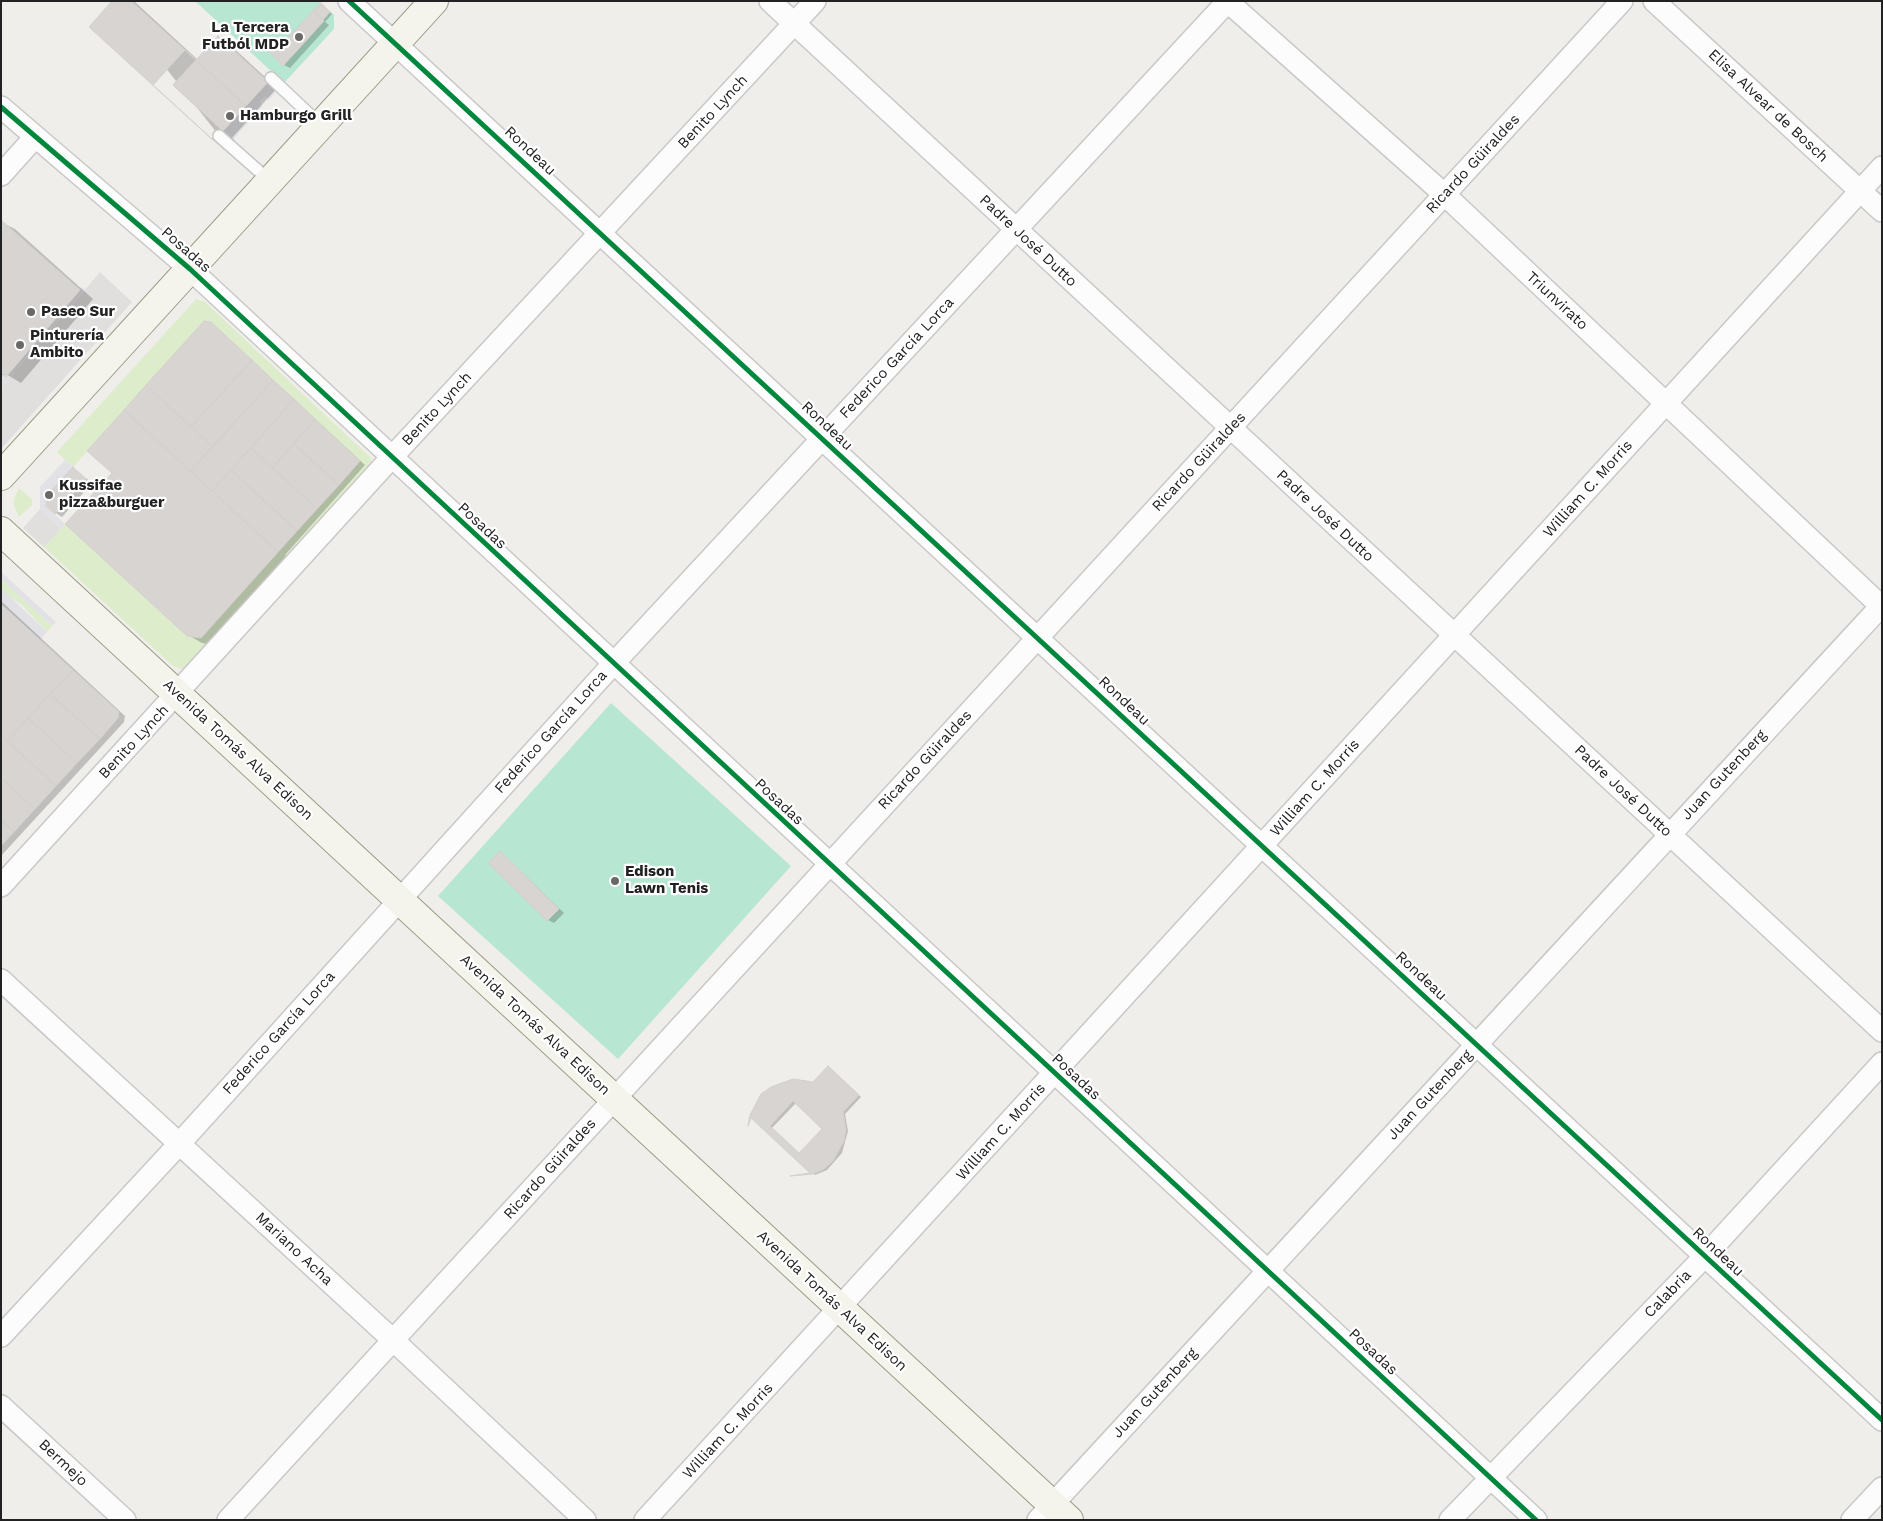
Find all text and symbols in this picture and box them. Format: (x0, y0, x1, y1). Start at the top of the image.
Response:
place label: La Tercera Futból MDP (202, 19, 289, 54)
marker: La Tercera Futból MDP (293, 31, 305, 43)
street label: Elisa Alvear de Bosch (1704, 46, 1832, 166)
street label: Benito Lynch (674, 71, 752, 153)
place label: Hamburgo Grill (240, 107, 352, 125)
marker: Hamburgo Grill (224, 110, 236, 122)
street label: Ricardo Güiraldes (1422, 111, 1524, 217)
street label: Rondeau (501, 123, 559, 179)
street label: Padre José Dutto (976, 191, 1080, 291)
street label: Posadas (157, 223, 215, 277)
street label: Triunvirato (1522, 268, 1592, 334)
street label: Federico García Lorca (836, 294, 958, 422)
place label: Paseo Sur (41, 303, 115, 321)
marker: Paseo Sur (25, 306, 37, 318)
place label: Pinturería Ambito (30, 327, 104, 362)
marker: Pinturería Ambito (14, 339, 26, 351)
street label: Benito Lynch (398, 368, 476, 450)
street label: Rondeau (798, 398, 856, 454)
street label: Ricardo Güiraldes (1148, 409, 1250, 515)
street label: William C. Morris (1540, 437, 1636, 541)
street label: Padre José Dutto (1273, 466, 1377, 566)
place label: Kussifae pizza&burguer (59, 477, 164, 512)
marker: Kussifae pizza&burguer (43, 489, 55, 501)
street label: Posadas (454, 499, 510, 553)
street label: Federico García Lorca (491, 667, 611, 797)
street label: Rondeau (1095, 673, 1153, 729)
street label: Avenida Tomás Alva Edison (159, 676, 317, 824)
street label: Benito Lynch (95, 701, 173, 783)
street label: Ricardo Güiraldes (874, 707, 976, 813)
street label: Juan Gutenberg (1678, 726, 1770, 824)
street label: William C. Morris (1267, 736, 1363, 840)
street label: Padre José Dutto (1571, 741, 1675, 841)
street label: Posadas (751, 775, 807, 829)
place label: Edison Lawn Tenis (625, 863, 708, 898)
marker: Edison Lawn Tenis (609, 875, 621, 887)
street label: Rondeau (1392, 948, 1450, 1004)
street label: Avenida Tomás Alva Edison (456, 951, 614, 1099)
street label: Federico García Lorca (219, 968, 339, 1098)
street label: Juan Gutenberg (1384, 1046, 1476, 1144)
street label: Posadas (1048, 1050, 1104, 1104)
street label: William C. Morris (953, 1080, 1049, 1184)
street label: Ricardo Güiraldes (500, 1115, 600, 1223)
street label: Mariano Acha (252, 1209, 336, 1289)
street label: Rondeau (1689, 1224, 1747, 1280)
street label: Avenida Tomás Alva Edison (753, 1227, 911, 1375)
street label: Calabria (1641, 1266, 1695, 1322)
street label: Posadas (1345, 1325, 1401, 1379)
street label: Juan Gutenberg (1109, 1344, 1201, 1442)
street label: William C. Morris (679, 1379, 777, 1483)
street label: Bermejo (35, 1436, 91, 1490)

